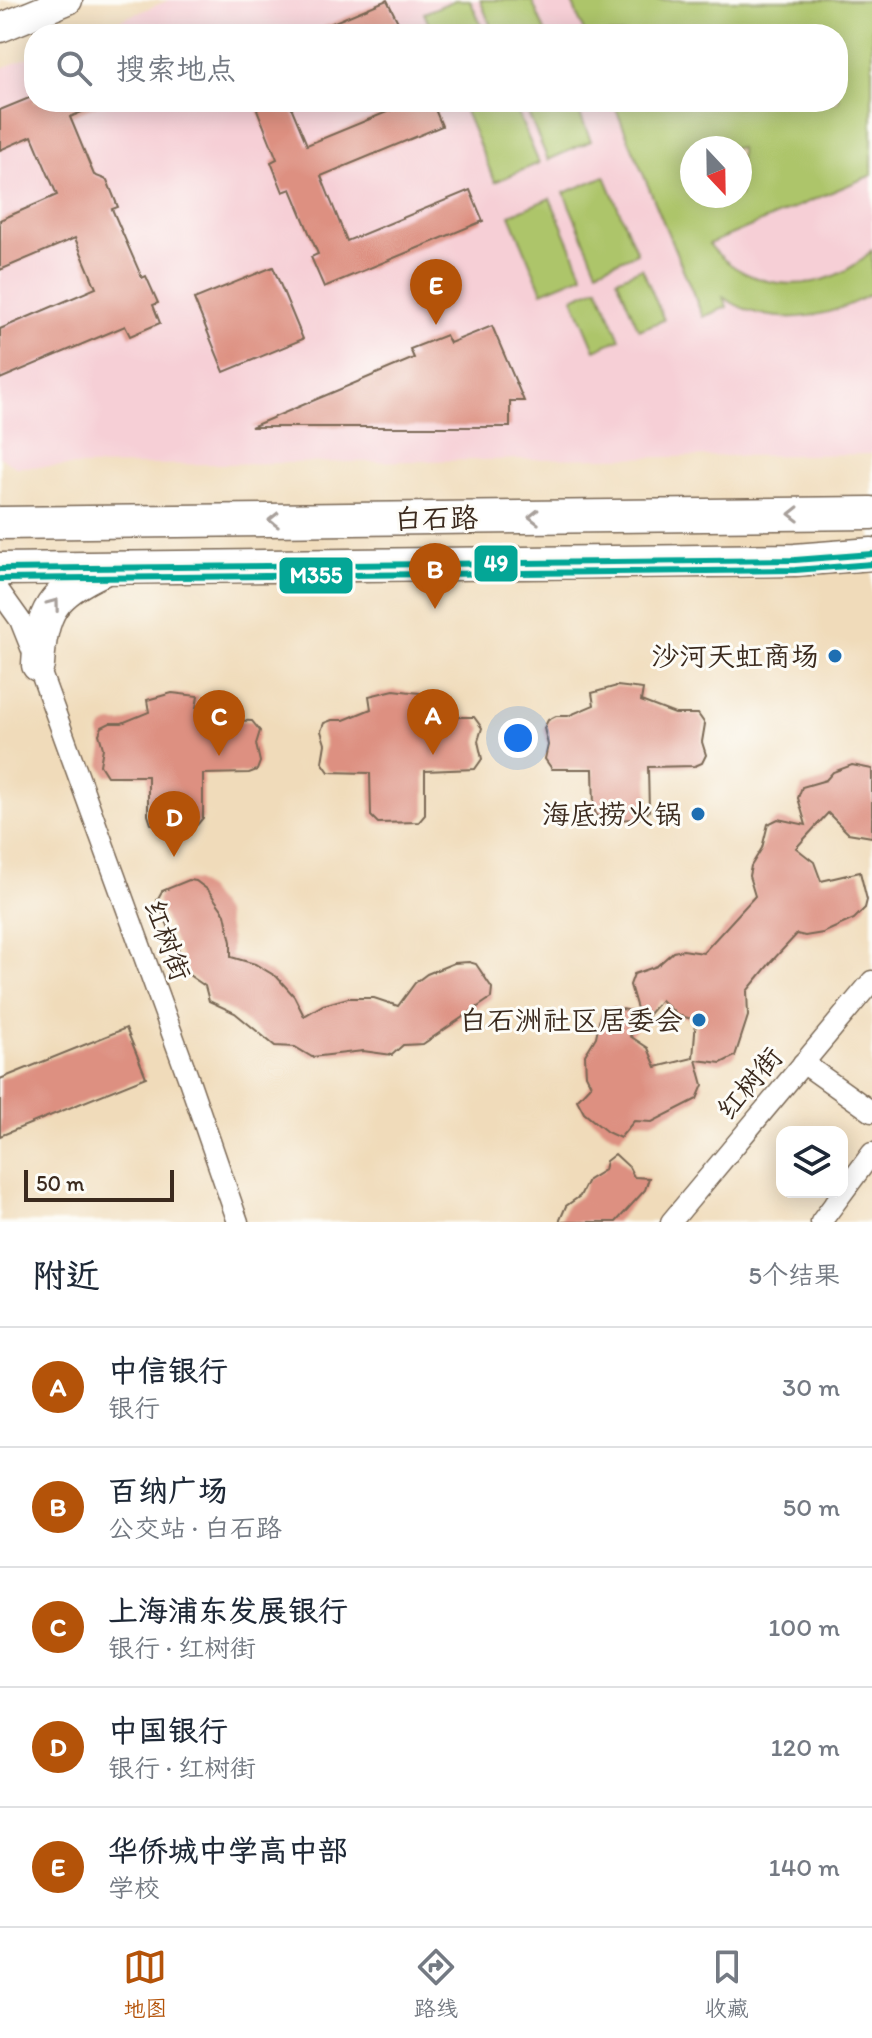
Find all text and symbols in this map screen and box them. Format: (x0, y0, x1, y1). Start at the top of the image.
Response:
search box (24, 24, 848, 112)
icon: search (52, 46, 96, 90)
text: 搜索地点 (116, 50, 236, 87)
north arrow (680, 136, 752, 208)
pin: E (410, 259, 462, 325)
street label: 白石路 (394, 500, 478, 536)
one-way arrow (787, 506, 800, 523)
one-way arrow (527, 508, 540, 526)
one-way arrow (267, 511, 280, 529)
pin: B (409, 543, 461, 609)
line badge: 49 (473, 544, 519, 583)
text: 49 (484, 550, 508, 577)
line badge: M355 (278, 556, 354, 595)
text: M355 (290, 562, 343, 589)
one-way arrow (44, 598, 59, 613)
place label: 沙河天虹商场 (651, 639, 819, 673)
marker: 沙河天虹商场 (826, 647, 844, 665)
pin: A (407, 689, 459, 755)
pin: C (193, 690, 245, 756)
your location (498, 718, 538, 758)
pin: D (148, 791, 200, 857)
place label: 海底捞火锅 (542, 797, 682, 831)
marker: 海底捞火锅 (689, 805, 707, 823)
street label: 红树街 (138, 895, 198, 985)
place label: 白石洲社区居委会 (459, 1003, 683, 1037)
marker: 白石洲社区居委会 (690, 1011, 708, 1029)
street label: 红树街 (709, 1040, 789, 1126)
map controls (776, 1126, 848, 1198)
button: layers (776, 1126, 848, 1198)
scale bar (24, 1166, 174, 1202)
text: 50 m (36, 1170, 85, 1197)
text: 附近 (32, 1255, 100, 1296)
text: 5个结果 (748, 1259, 840, 1291)
text: 中信银行 (108, 1352, 228, 1389)
text: A (50, 1371, 66, 1403)
text: 30 m (782, 1371, 840, 1403)
text: 银行 (108, 1392, 160, 1424)
text: 百纳广场 (108, 1472, 228, 1509)
text: B (50, 1491, 66, 1523)
text: 50 m (783, 1491, 840, 1523)
text: 公交站 · 白石路 (108, 1512, 282, 1544)
text: 上海浦东发展银行 (108, 1592, 348, 1629)
text: C (50, 1611, 66, 1643)
text: 100 m (768, 1611, 840, 1643)
text: 银行 · 红树街 (108, 1632, 256, 1664)
text: 中国银行 (108, 1712, 228, 1749)
text: D (49, 1731, 67, 1763)
text: 120 m (771, 1731, 840, 1763)
text: 银行 · 红树街 (108, 1752, 256, 1784)
text: 华侨城中学高中部 (108, 1832, 348, 1869)
text: E (51, 1851, 65, 1883)
text: 140 m (769, 1851, 840, 1883)
text: 学校 (108, 1872, 160, 1904)
tab: 地图 (123, 1945, 167, 2022)
tab: 路线 (414, 1945, 458, 2022)
tab: 收藏 (705, 1945, 749, 2022)

